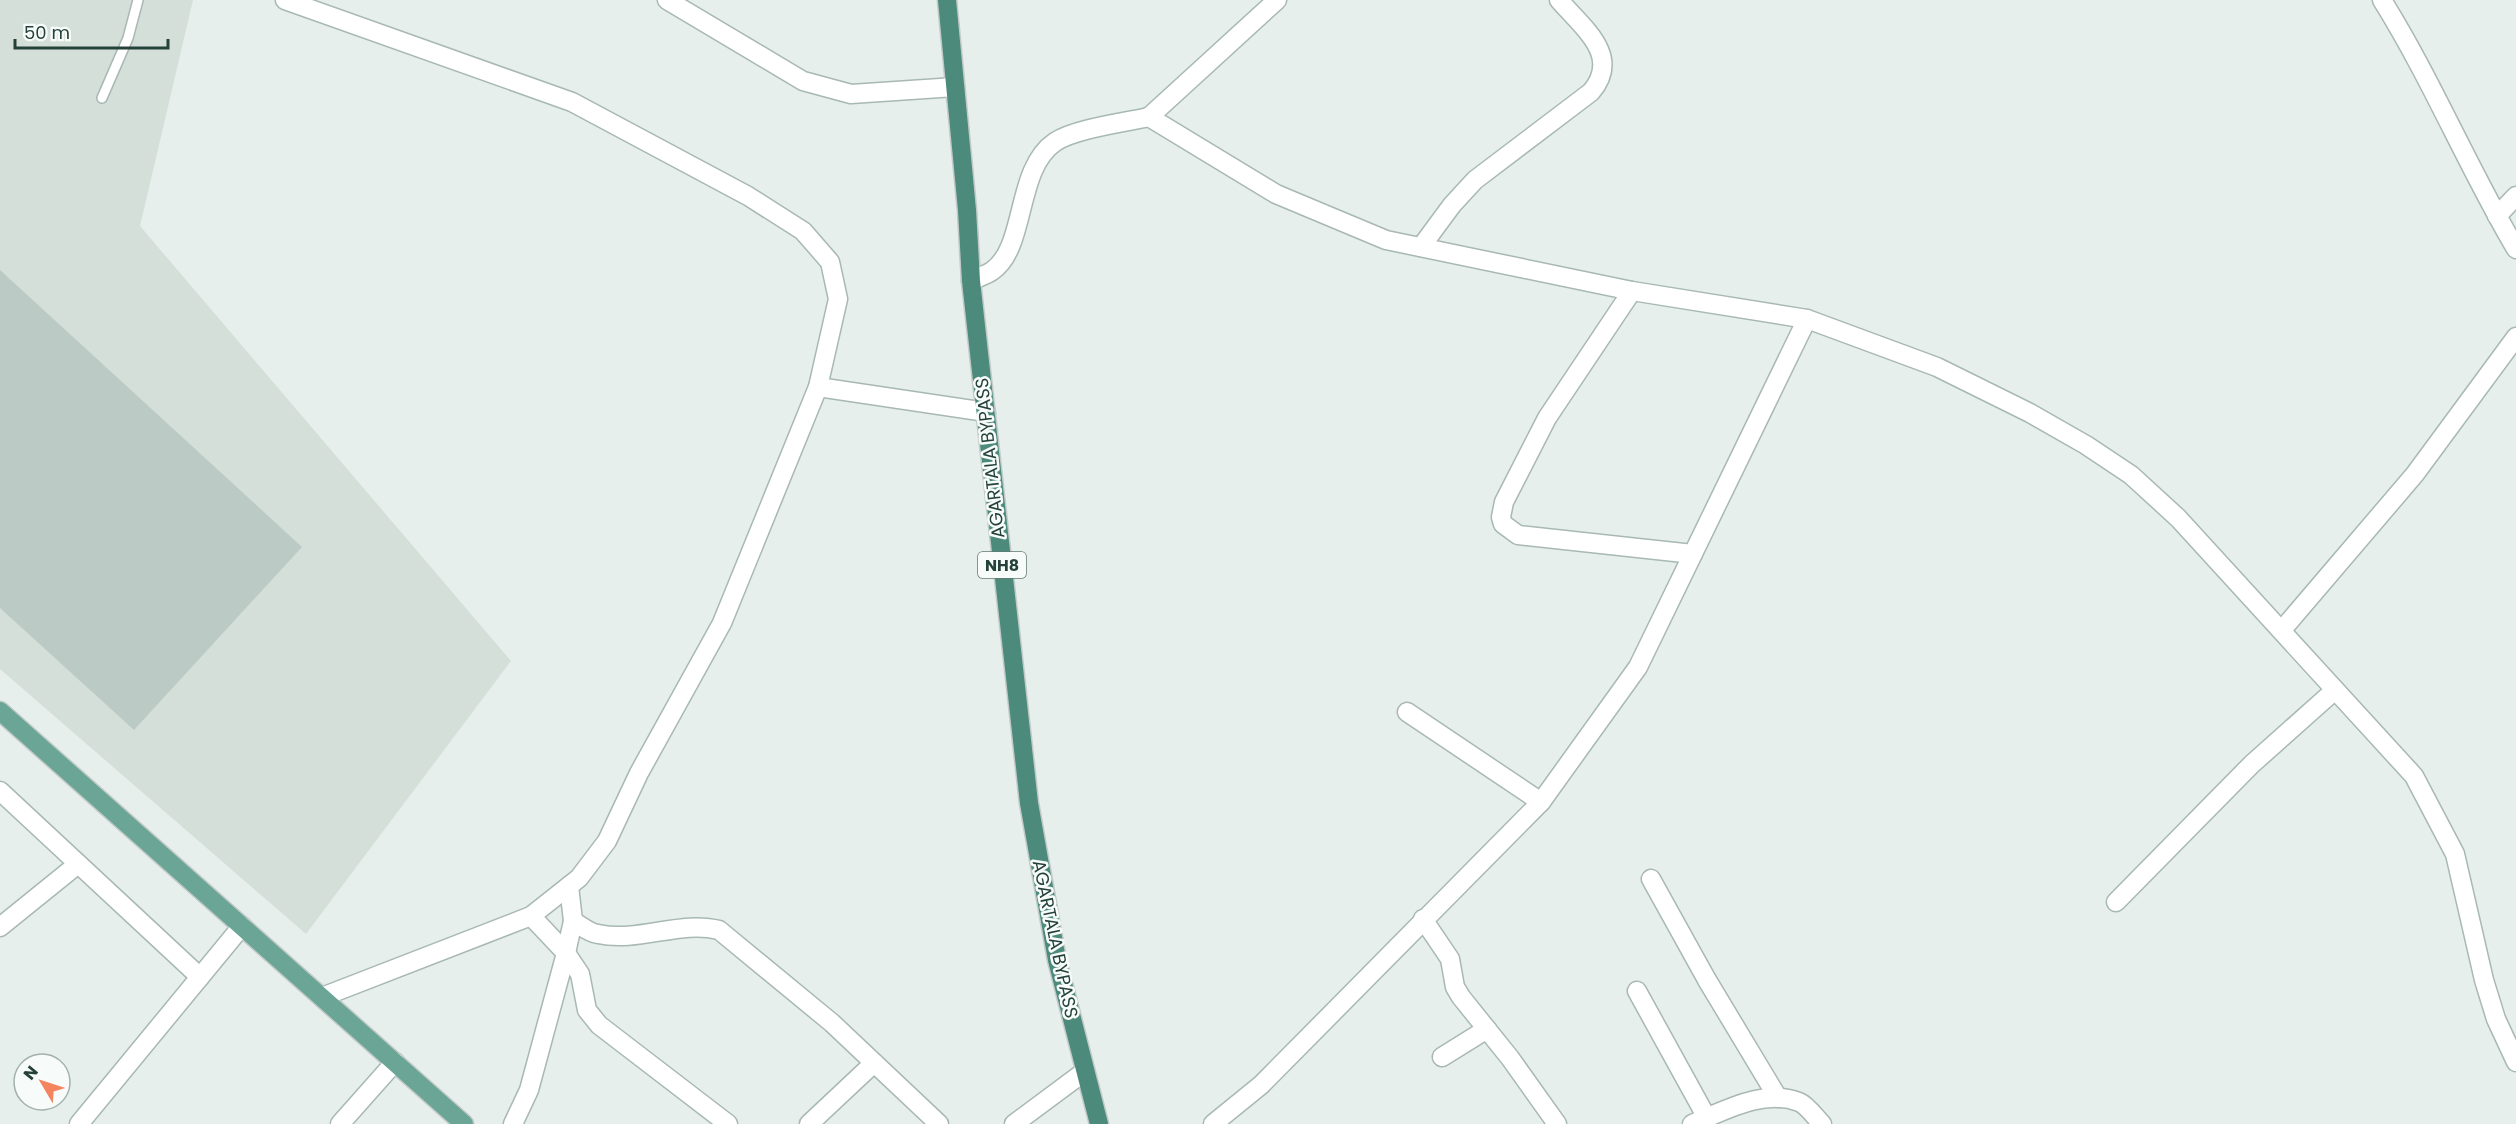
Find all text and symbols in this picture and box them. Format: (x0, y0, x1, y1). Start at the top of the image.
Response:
scale bar (15, 12, 168, 50)
text: 50 m (24, 20, 70, 45)
street label: AGARTALA BYPASS (969, 377, 1010, 539)
road number: NH8 (978, 552, 1026, 578)
street label: AGARTALA BYPASS (1027, 858, 1084, 1020)
north arrow (12, 1052, 72, 1112)
text: N (18, 1061, 43, 1085)

